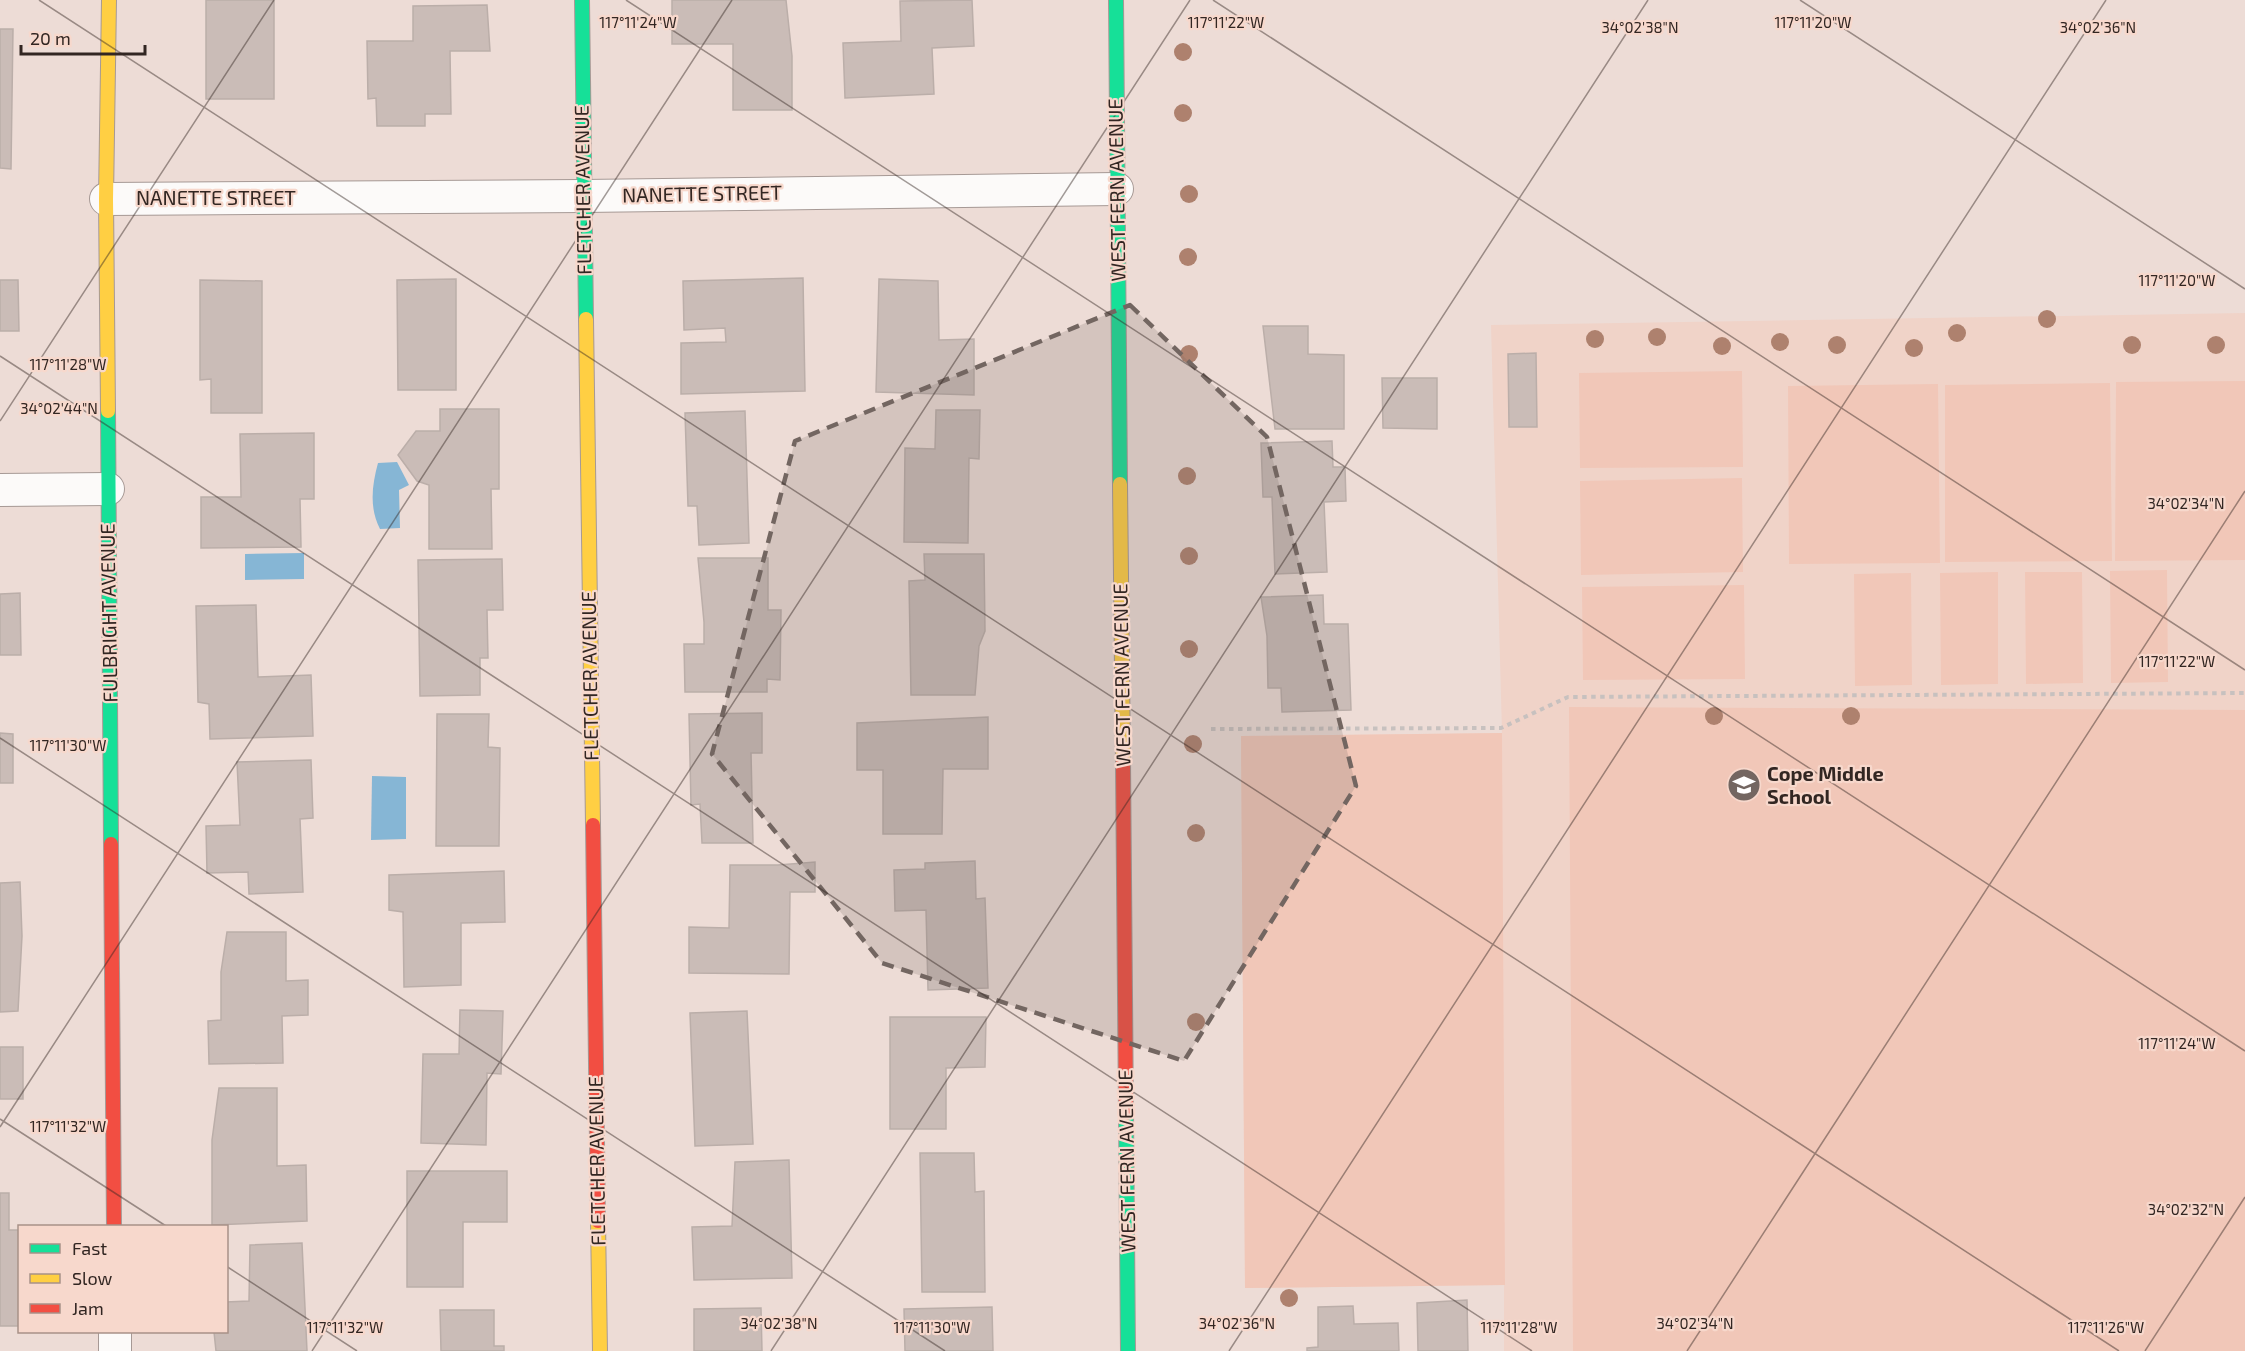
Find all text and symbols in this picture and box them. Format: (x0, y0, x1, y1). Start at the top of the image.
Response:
text: 117°11'24"W (599, 13, 677, 31)
text: 117°11'22"W (1188, 13, 1264, 31)
text: 117°11'20"W (1774, 13, 1852, 31)
scale bar (21, 18, 146, 56)
text: 34°02'38"N (1602, 18, 1678, 36)
text: 34°02'36"N (2060, 18, 2136, 36)
text: 20 m (30, 27, 71, 49)
street label: WEST FERN AVENUE (1102, 98, 1130, 282)
street label: FLETCHER AVENUE (569, 105, 595, 275)
street label: NANETTE STREET (622, 180, 783, 206)
street label: NANETTE STREET (136, 185, 296, 209)
text: 117°11'20"W (2138, 271, 2216, 289)
text: 117°11'28"W (29, 355, 107, 373)
text: 34°02'44"N (20, 399, 98, 417)
text: 34°02'34"N (2148, 494, 2225, 512)
street label: FULBRIGHT AVENUE (94, 523, 122, 703)
street label: WEST FERN AVENUE (1107, 583, 1135, 767)
street label: FLETCHER AVENUE (576, 591, 602, 761)
text: 117°11'22"W (2139, 652, 2215, 670)
text: 117°11'30"W (29, 736, 107, 754)
place label: Cope Middle School (1767, 761, 1884, 808)
school or university icon: Cope Middle School (1726, 767, 1762, 803)
text: 117°11'24"W (2138, 1034, 2216, 1052)
street label: WEST FERN AVENUE (1112, 1069, 1140, 1253)
street label: FLETCHER AVENUE (583, 1076, 609, 1246)
text: 117°11'32"W (30, 1117, 106, 1135)
text: 34°02'32"N (2148, 1200, 2224, 1218)
legend (18, 1225, 228, 1333)
text: Fast (72, 1237, 107, 1259)
text: Slow (72, 1267, 113, 1289)
text: Jam (72, 1297, 104, 1319)
text: 34°02'38"N (741, 1314, 817, 1332)
text: 34°02'36"N (1199, 1314, 1275, 1332)
text: 34°02'34"N (1657, 1314, 1734, 1332)
text: 117°11'32"W (307, 1318, 383, 1336)
text: 117°11'30"W (893, 1318, 971, 1336)
text: 117°11'28"W (1480, 1318, 1558, 1336)
text: 117°11'26"W (2068, 1318, 2144, 1336)

